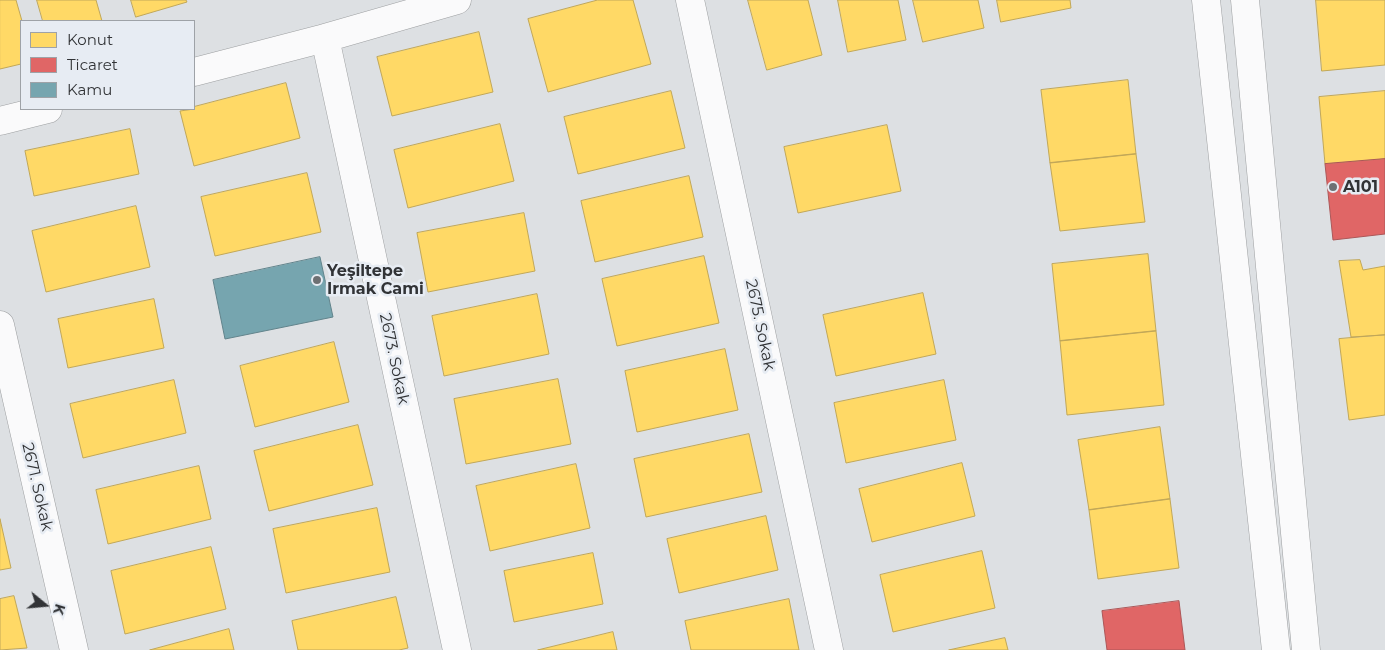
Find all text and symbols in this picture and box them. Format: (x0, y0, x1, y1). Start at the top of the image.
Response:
legend (20, 20, 195, 110)
text: Konut (67, 30, 113, 49)
text: Ticaret (67, 55, 118, 74)
text: Kamu (67, 80, 112, 99)
place label: A101 (1343, 177, 1378, 197)
marker: A101 (1327, 181, 1339, 193)
place label: Yeşiltepe Irmak Cami (327, 261, 424, 299)
marker: Yeşiltepe Irmak Cami (311, 274, 323, 286)
street label: 2675. Sokak (741, 278, 779, 372)
street label: 2673. Sokak (375, 312, 413, 406)
street label: 2671. Sokak (18, 441, 56, 533)
north arrow (20, 580, 70, 630)
text: K (49, 602, 69, 617)

